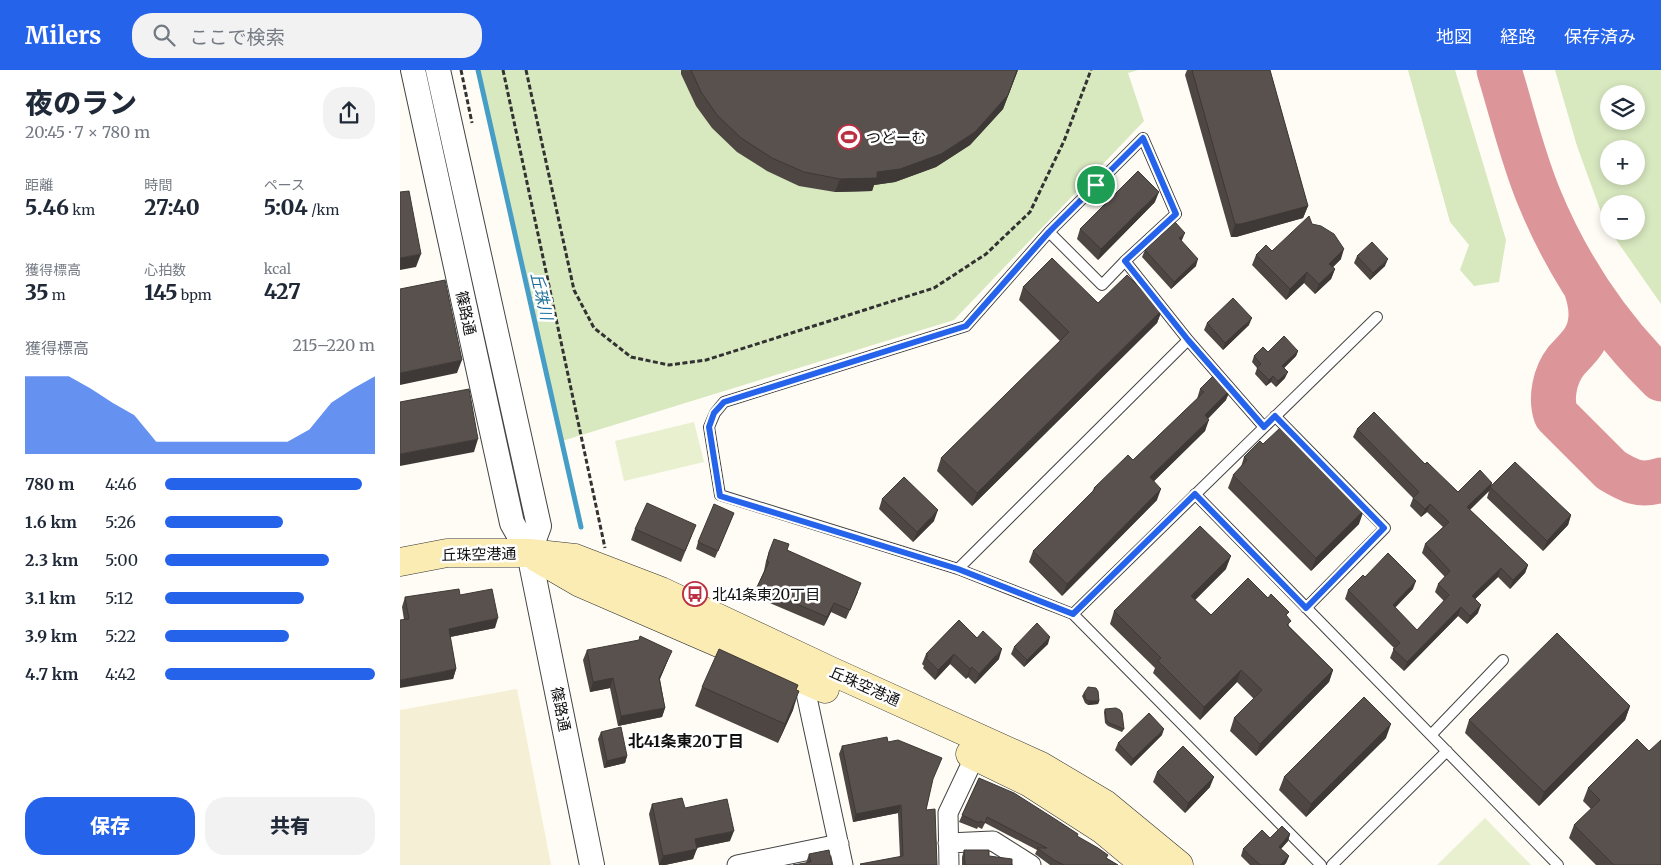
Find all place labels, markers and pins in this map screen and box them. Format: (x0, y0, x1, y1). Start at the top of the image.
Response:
sports icon: つどーむ (836, 124, 862, 150)
place label: つどーむ (866, 128, 926, 147)
pin (1075, 164, 1117, 206)
bus stop icon: 北41条東20丁目 (682, 581, 708, 607)
place label: 北41条東20丁目 (712, 585, 820, 604)

